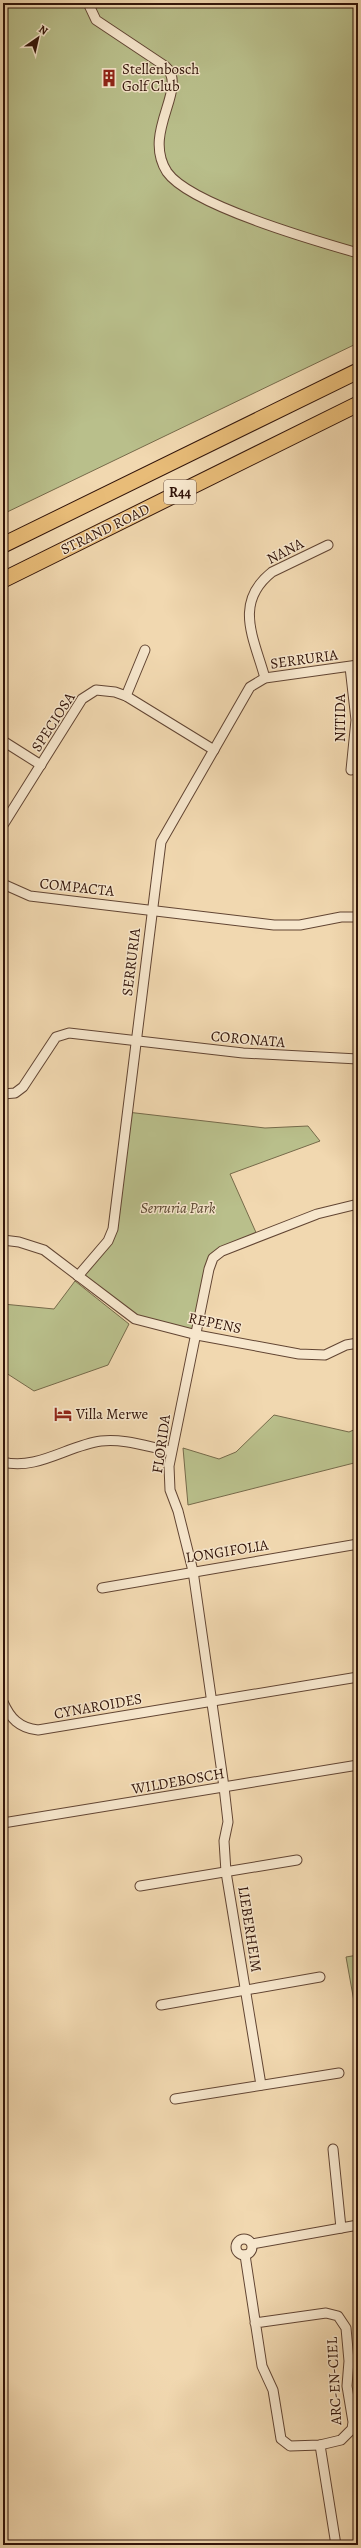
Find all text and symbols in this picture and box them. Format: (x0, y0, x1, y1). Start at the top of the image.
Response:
north arrow (18, 18, 58, 58)
text: N (36, 22, 51, 39)
place label: Stellenbosch Golf Club (122, 59, 199, 96)
building icon: Stellenbosch Golf Club (99, 68, 119, 88)
road number: R44 (164, 480, 196, 504)
street label: STRAND ROAD (57, 499, 153, 559)
street label: NANA (263, 533, 307, 569)
street label: SERRURIA (269, 644, 339, 674)
street label: SPECIOSA (26, 688, 80, 755)
street label: NITIDA (330, 693, 350, 742)
street label: COMPACTA (39, 873, 115, 901)
street label: SERRURIA (117, 927, 145, 997)
street label: CORONATA (210, 1026, 286, 1052)
park label: Serruria Park (140, 1198, 216, 1218)
street label: REPENS (187, 1308, 243, 1338)
hotel icon: Villa Merwe (53, 1404, 73, 1424)
place label: Villa Merwe (75, 1404, 148, 1424)
street label: FLORIDA (147, 1413, 175, 1475)
street label: LONGIFOLIA (184, 1535, 270, 1567)
street label: CYNAROIDES (52, 1688, 144, 1724)
street label: WILDEBOSCH (129, 1763, 226, 1799)
street label: LIEBERHEIM (233, 1885, 267, 1973)
street label: ARC-EN-CIEL (322, 2336, 346, 2427)

